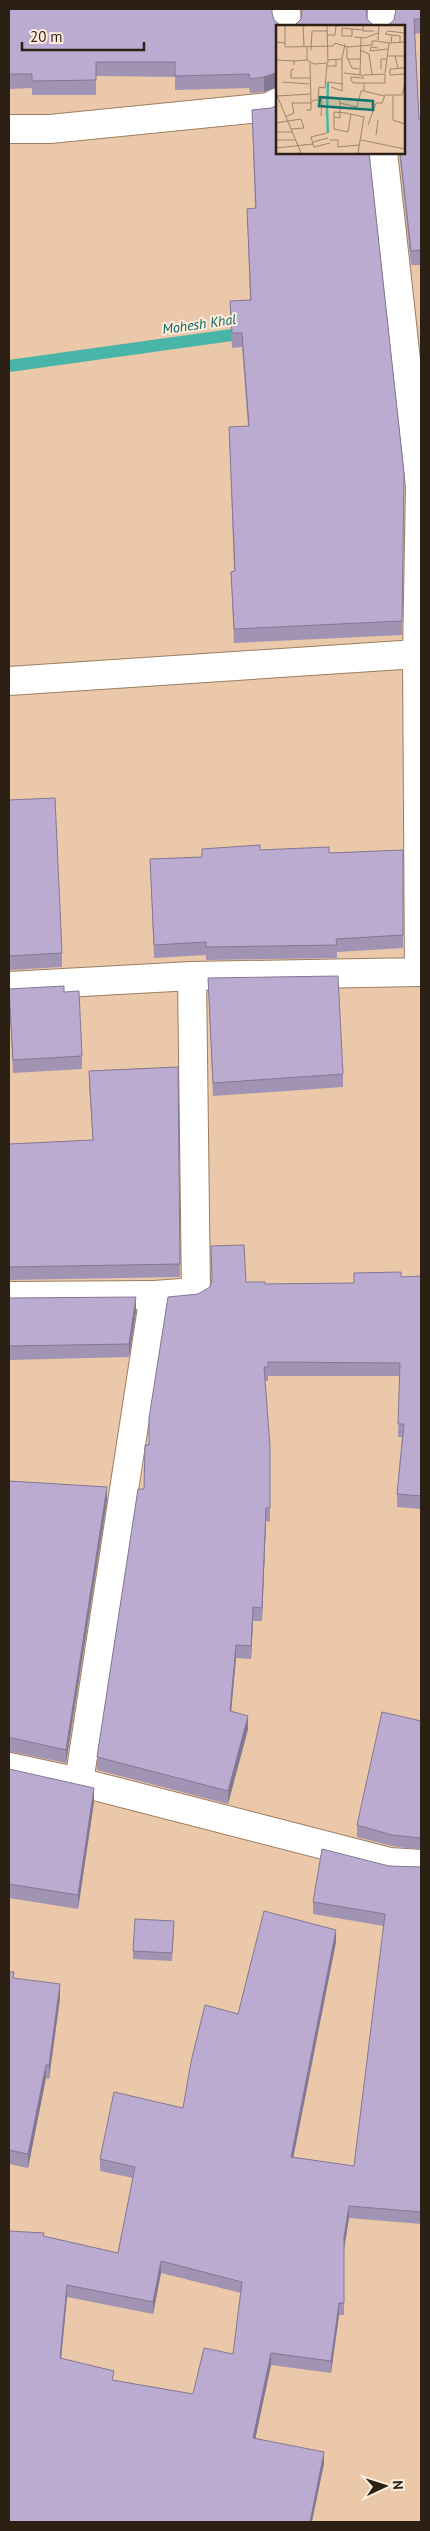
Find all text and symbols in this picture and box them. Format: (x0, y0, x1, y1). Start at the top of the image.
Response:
scale bar (22, 20, 145, 52)
inset map (276, 25, 405, 154)
text: 20 m (30, 27, 63, 46)
water label: Mohesh Khal (161, 310, 237, 338)
north arrow (360, 2461, 410, 2511)
text: N (389, 2480, 407, 2490)

